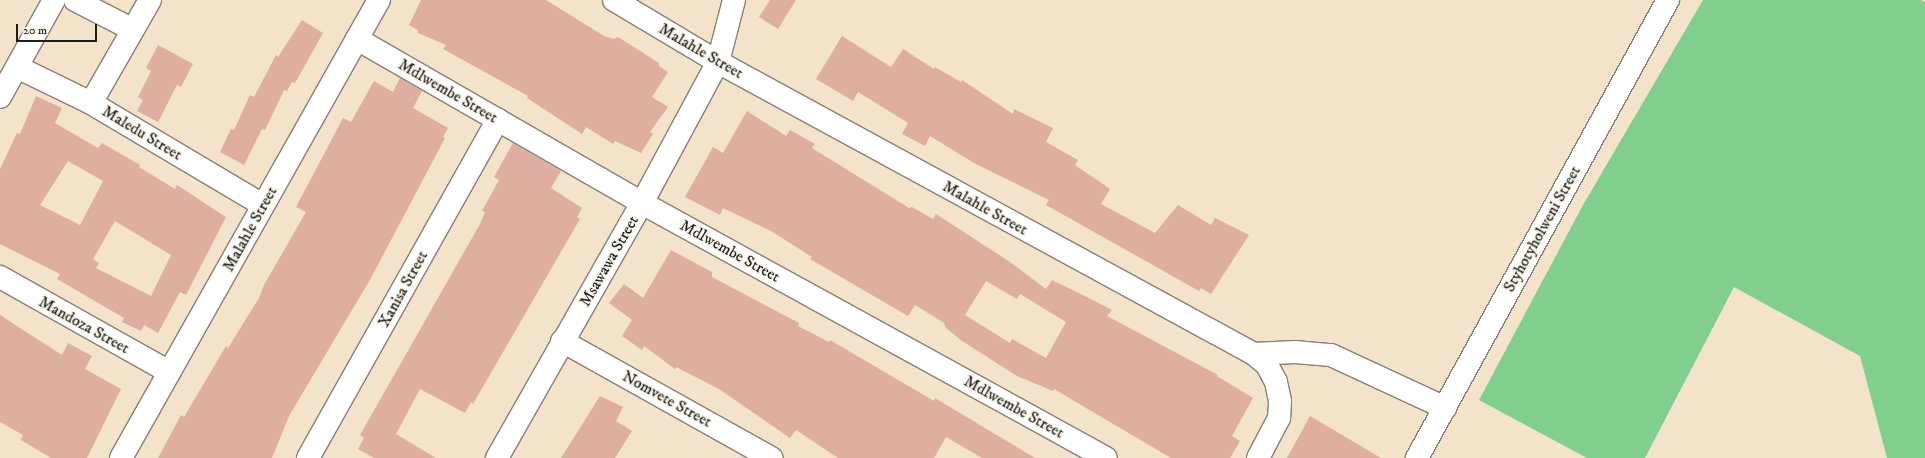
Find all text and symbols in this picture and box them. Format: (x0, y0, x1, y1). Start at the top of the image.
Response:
scale bar (18, 16, 99, 42)
street label: Malahle Street (655, 19, 747, 83)
text: 20 m (23, 23, 47, 38)
street label: Mdlwembe Street (395, 55, 501, 127)
street label: Maledu Street (99, 102, 185, 164)
street label: Styhotyholweni Street (1499, 163, 1585, 295)
street label: Malahle Street (939, 177, 1031, 239)
street label: Malahle Street (219, 183, 281, 275)
street label: Msawawa Street (575, 212, 643, 310)
street label: Mdlwembe Street (677, 216, 783, 286)
street label: Xanisa Street (374, 247, 432, 331)
street label: Mandoza Street (35, 292, 133, 358)
street label: Nomvete Street (619, 367, 715, 431)
street label: Mdlwembe Street (961, 372, 1067, 442)

